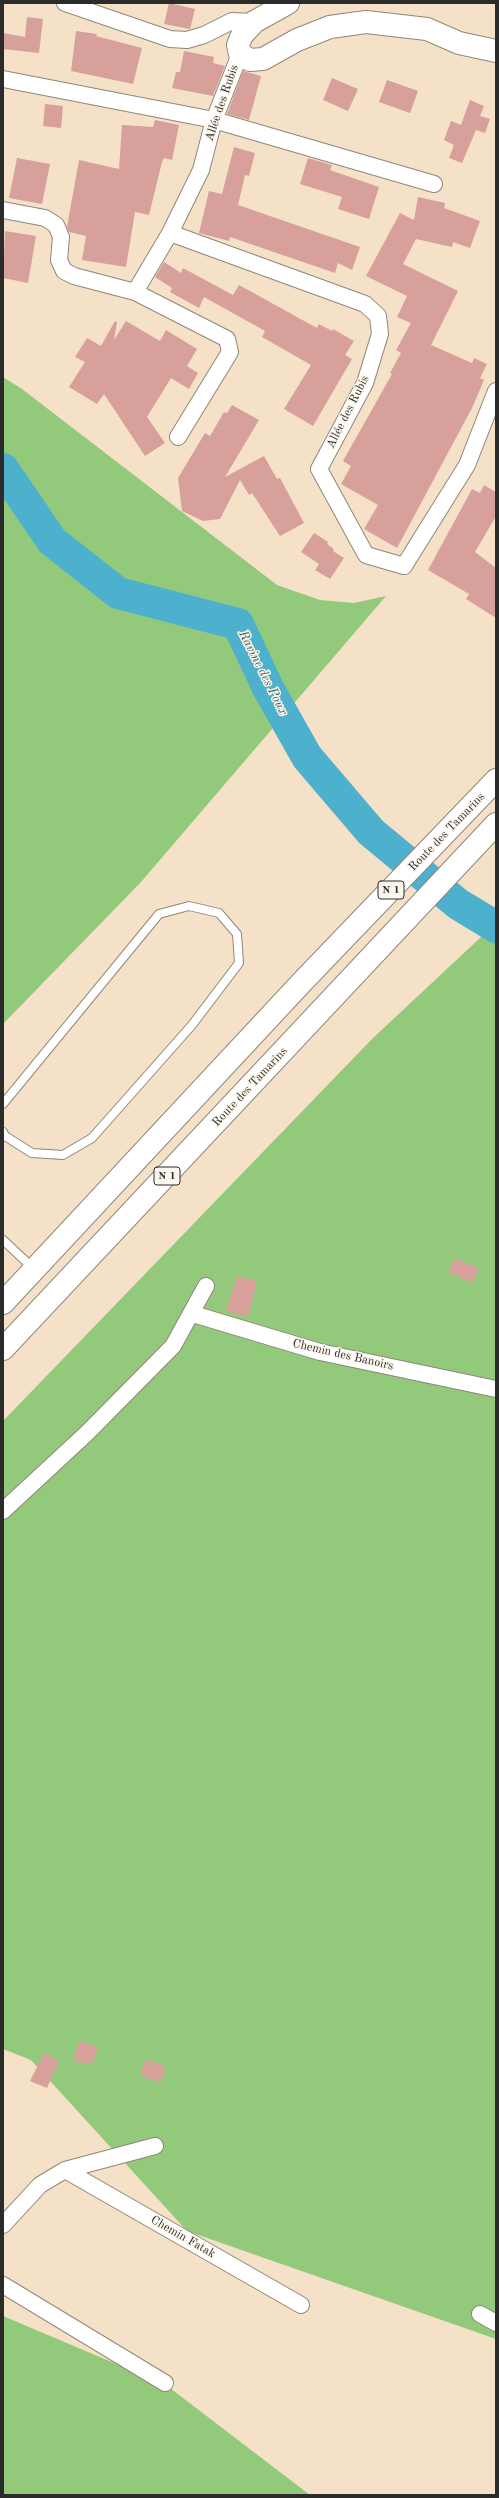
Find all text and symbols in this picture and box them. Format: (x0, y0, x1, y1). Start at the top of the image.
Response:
street label: Allée des Rubis (202, 63, 242, 143)
street label: Allée des Rubis (323, 373, 373, 451)
water label: Ravine des Poux (235, 628, 291, 718)
street label: Route des Tamarins (406, 790, 488, 874)
road number: N 1 (378, 881, 404, 899)
street label: Route des Tamarins (209, 1044, 291, 1130)
road number: N 1 (154, 1167, 180, 1185)
street label: Chemin des Banoirs (291, 1336, 395, 1374)
street label: Chemin Fatak (148, 2213, 218, 2261)

